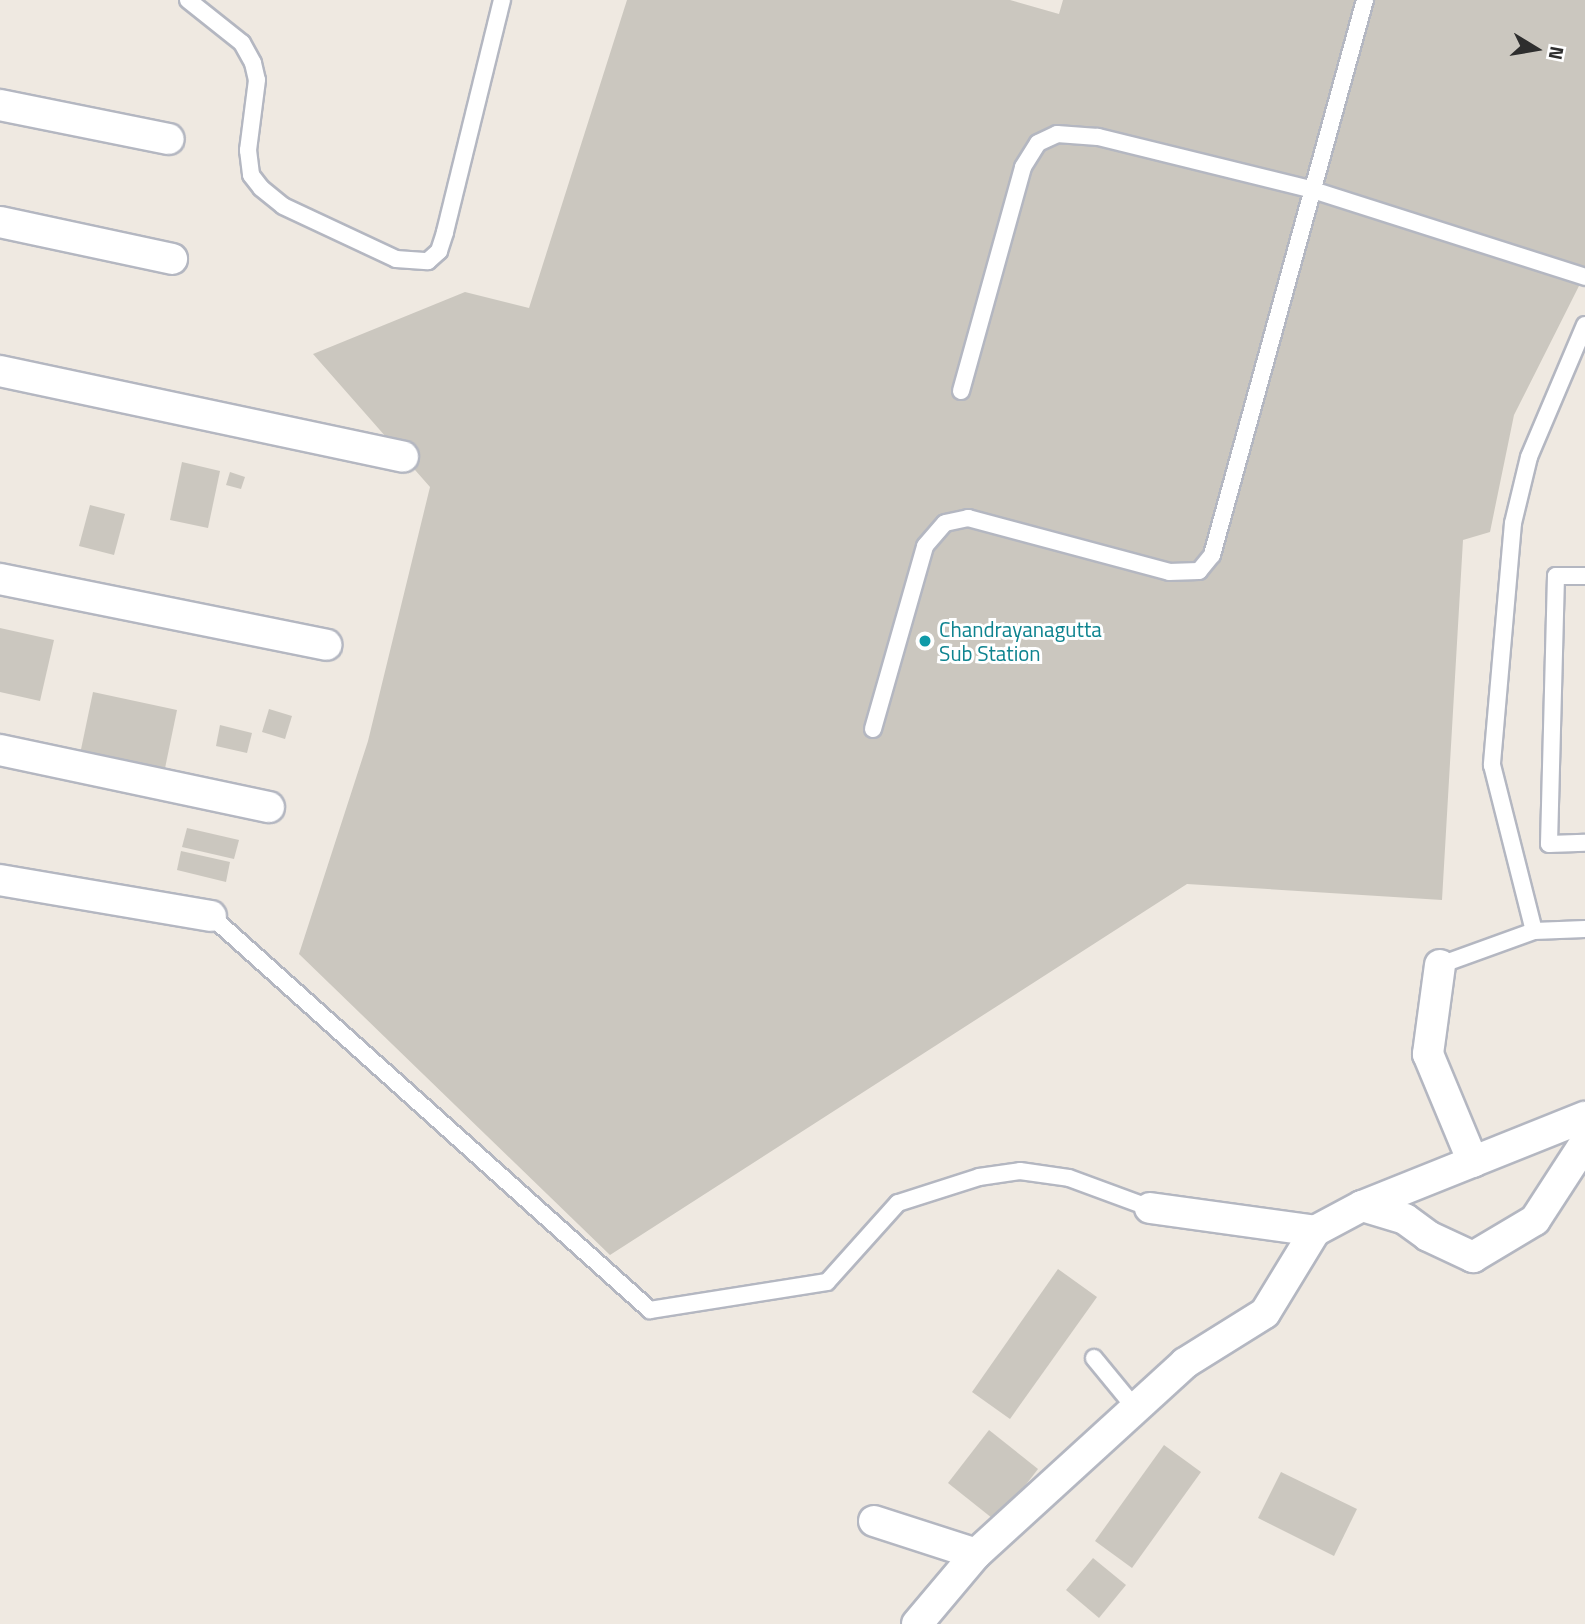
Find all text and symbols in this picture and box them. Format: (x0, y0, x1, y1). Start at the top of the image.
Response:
north arrow (1501, 14, 1571, 84)
text: N (1542, 44, 1573, 62)
place label: Chandrayanagutta Sub Station (939, 616, 1102, 666)
marker: Chandrayanagutta Sub Station (917, 633, 933, 649)

